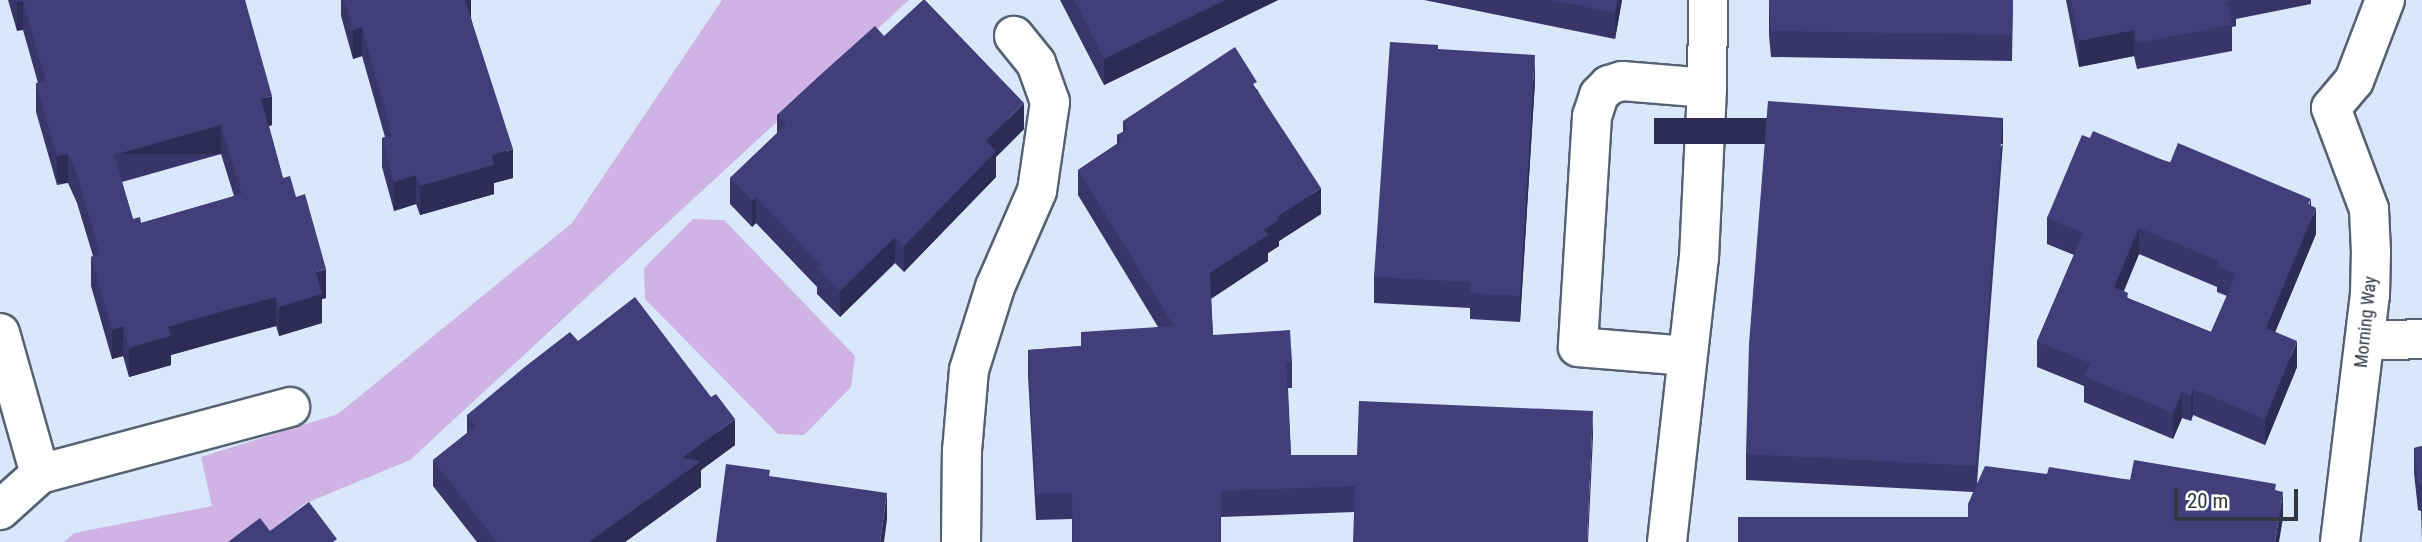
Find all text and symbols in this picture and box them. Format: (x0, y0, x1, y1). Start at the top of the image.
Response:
street label: Morning Way (2350, 275, 2382, 369)
scale bar (2177, 476, 2301, 520)
text: 20 m (2187, 489, 2228, 513)

